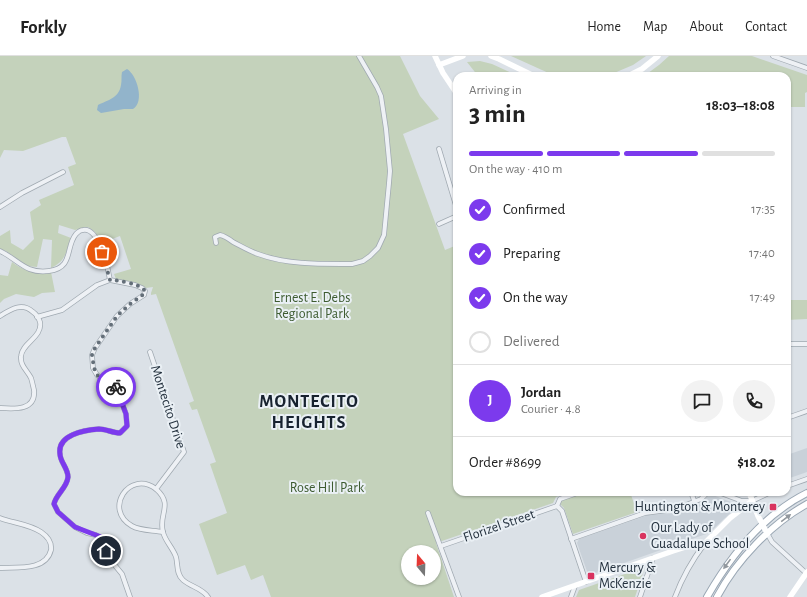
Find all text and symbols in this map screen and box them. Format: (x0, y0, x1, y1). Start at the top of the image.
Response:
text: Forkly (20, 18, 67, 37)
text: Home (587, 20, 621, 34)
text: Map (643, 20, 667, 34)
text: About (689, 20, 723, 34)
text: Contact (745, 20, 787, 34)
text: Arriving in (469, 84, 522, 97)
text: 18:03–18:08 (706, 98, 775, 113)
text: 3 min (469, 101, 526, 127)
text: On the way · 410 m (469, 163, 563, 176)
icon: check (469, 199, 491, 221)
text: Confirmed (503, 202, 565, 217)
text: 17:35 (751, 203, 775, 216)
pin (85, 235, 119, 269)
icon: bag (91, 241, 113, 263)
icon: check (469, 243, 491, 265)
text: Preparing (503, 246, 560, 261)
text: 17:40 (749, 247, 775, 260)
icon: check (469, 287, 491, 309)
text: On the way (503, 290, 568, 305)
park label: Ernest E. Debs Regional Park (274, 291, 350, 321)
text: 17:49 (750, 291, 775, 304)
text: Delivered (503, 334, 560, 349)
street label: Montecito Drive (148, 364, 188, 450)
courier (96, 367, 136, 407)
icon: bike (105, 376, 127, 398)
button: chat (681, 380, 723, 422)
button: phone (733, 380, 775, 422)
text: Jordan (521, 385, 561, 400)
district label: MONTECITO HEIGHTS (259, 393, 359, 432)
text: J (487, 393, 493, 408)
text: Courier · 4.8 (521, 403, 581, 416)
text: Order #8699 (469, 455, 541, 470)
text: $18.02 (737, 455, 775, 470)
park label: Rose Hill Park (290, 481, 365, 495)
place label: Huntington & Monterey (634, 500, 765, 514)
marker: Huntington & Monterey (768, 502, 778, 512)
street label: Florizel Street (461, 507, 537, 545)
one-way arrow (781, 513, 792, 522)
place label: Our Lady of Guadalupe School (651, 521, 749, 551)
marker: Our Lady of Guadalupe School (638, 531, 648, 541)
pin (89, 534, 123, 568)
icon: home (95, 540, 117, 562)
north arrow (401, 545, 441, 585)
map controls (401, 545, 441, 585)
one-way arrow (723, 559, 731, 570)
place label: Mercury & McKenzie (599, 561, 656, 591)
marker: Mercury & McKenzie (586, 571, 596, 581)

